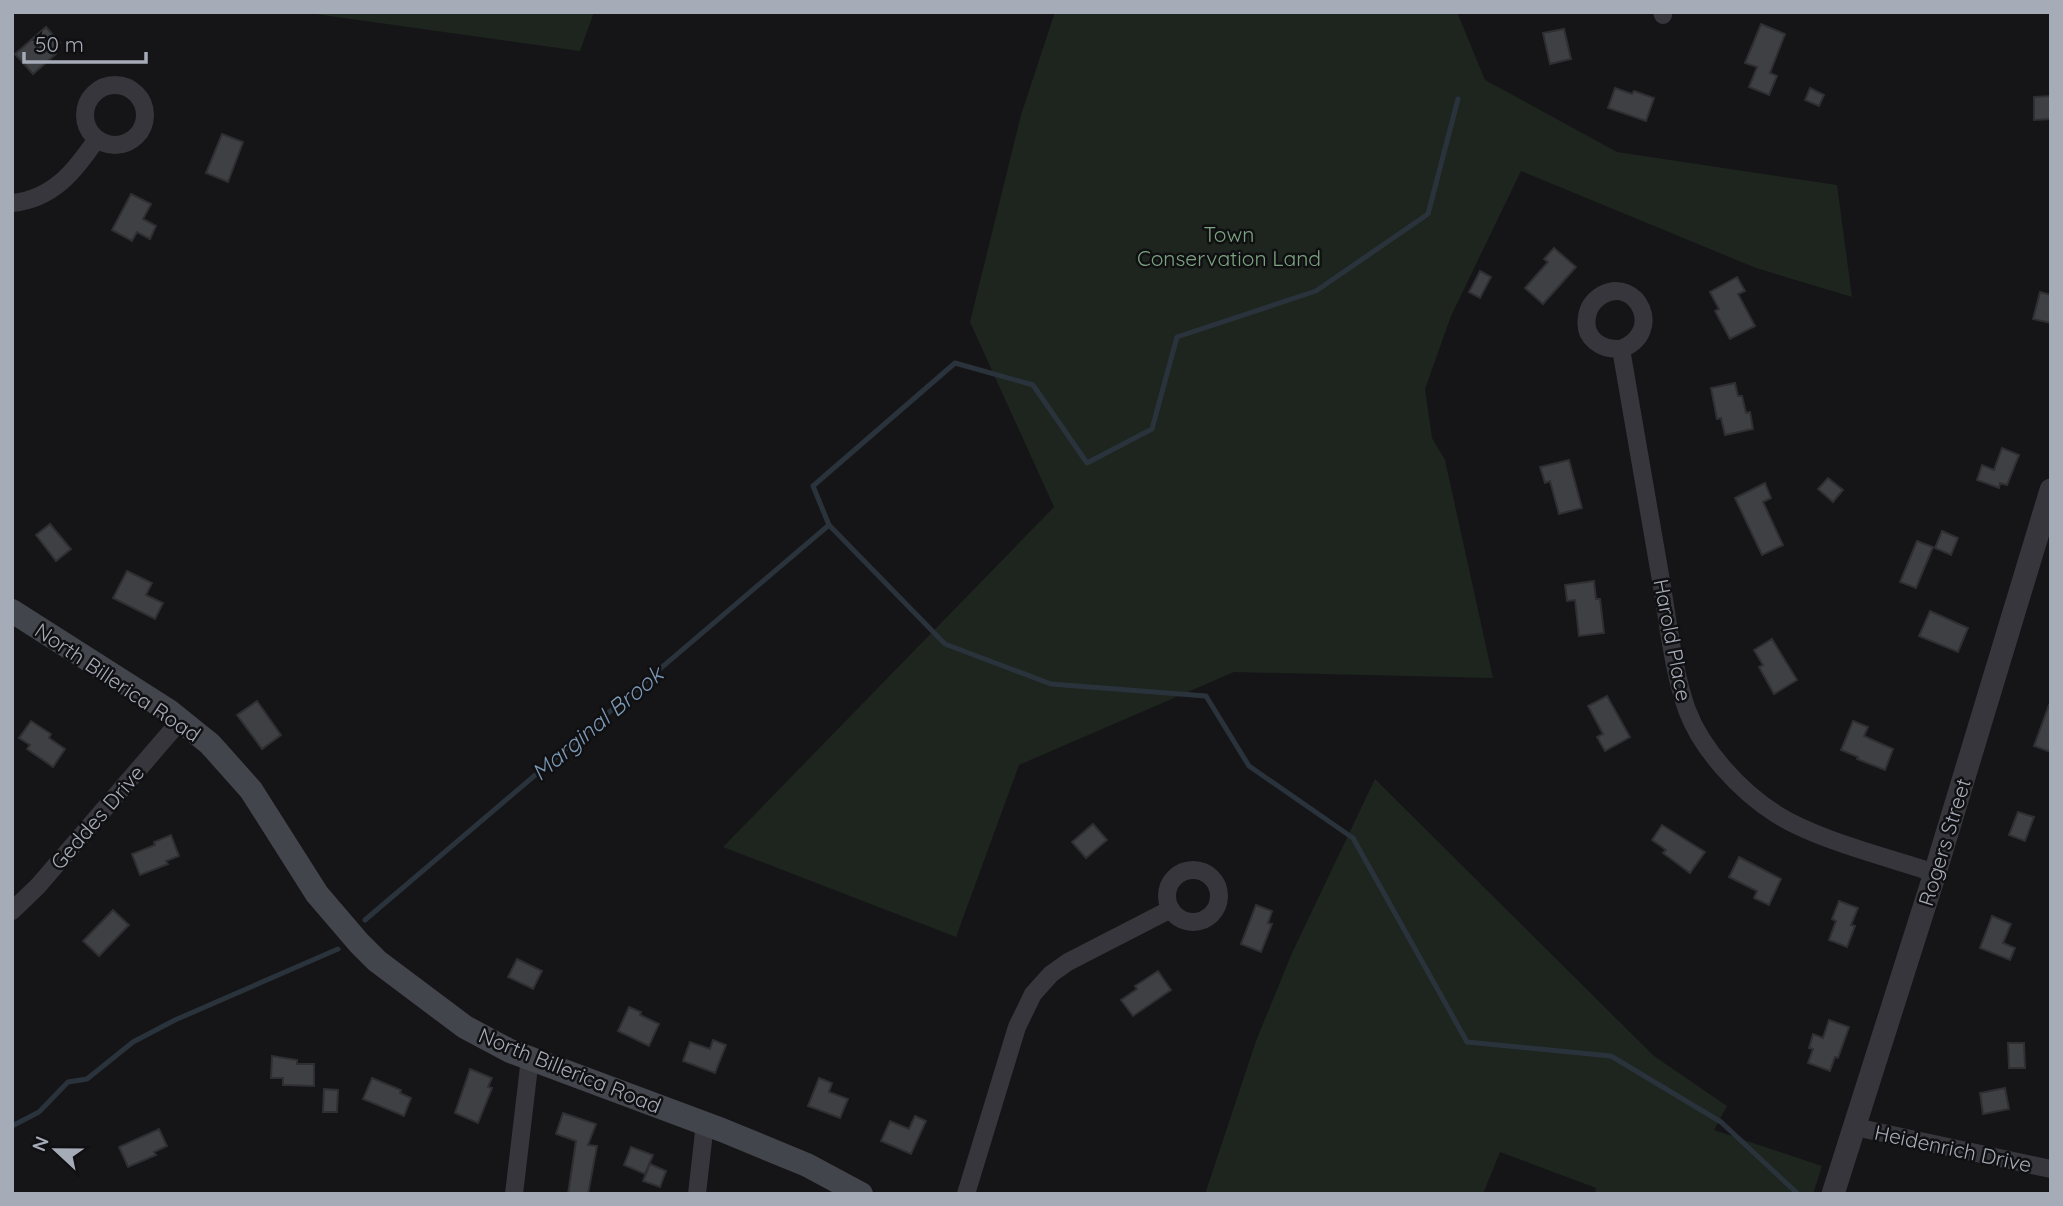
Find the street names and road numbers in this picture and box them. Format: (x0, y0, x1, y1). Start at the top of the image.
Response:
street label: Harold Place (1648, 577, 1698, 703)
street label: North Billerica Road (30, 617, 206, 747)
street label: Geddes Drive (45, 759, 149, 875)
street label: Rogers Street (1912, 775, 1976, 909)
street label: North Billerica Road (475, 1022, 665, 1118)
street label: Heidenrich Drive (1872, 1119, 2034, 1177)

